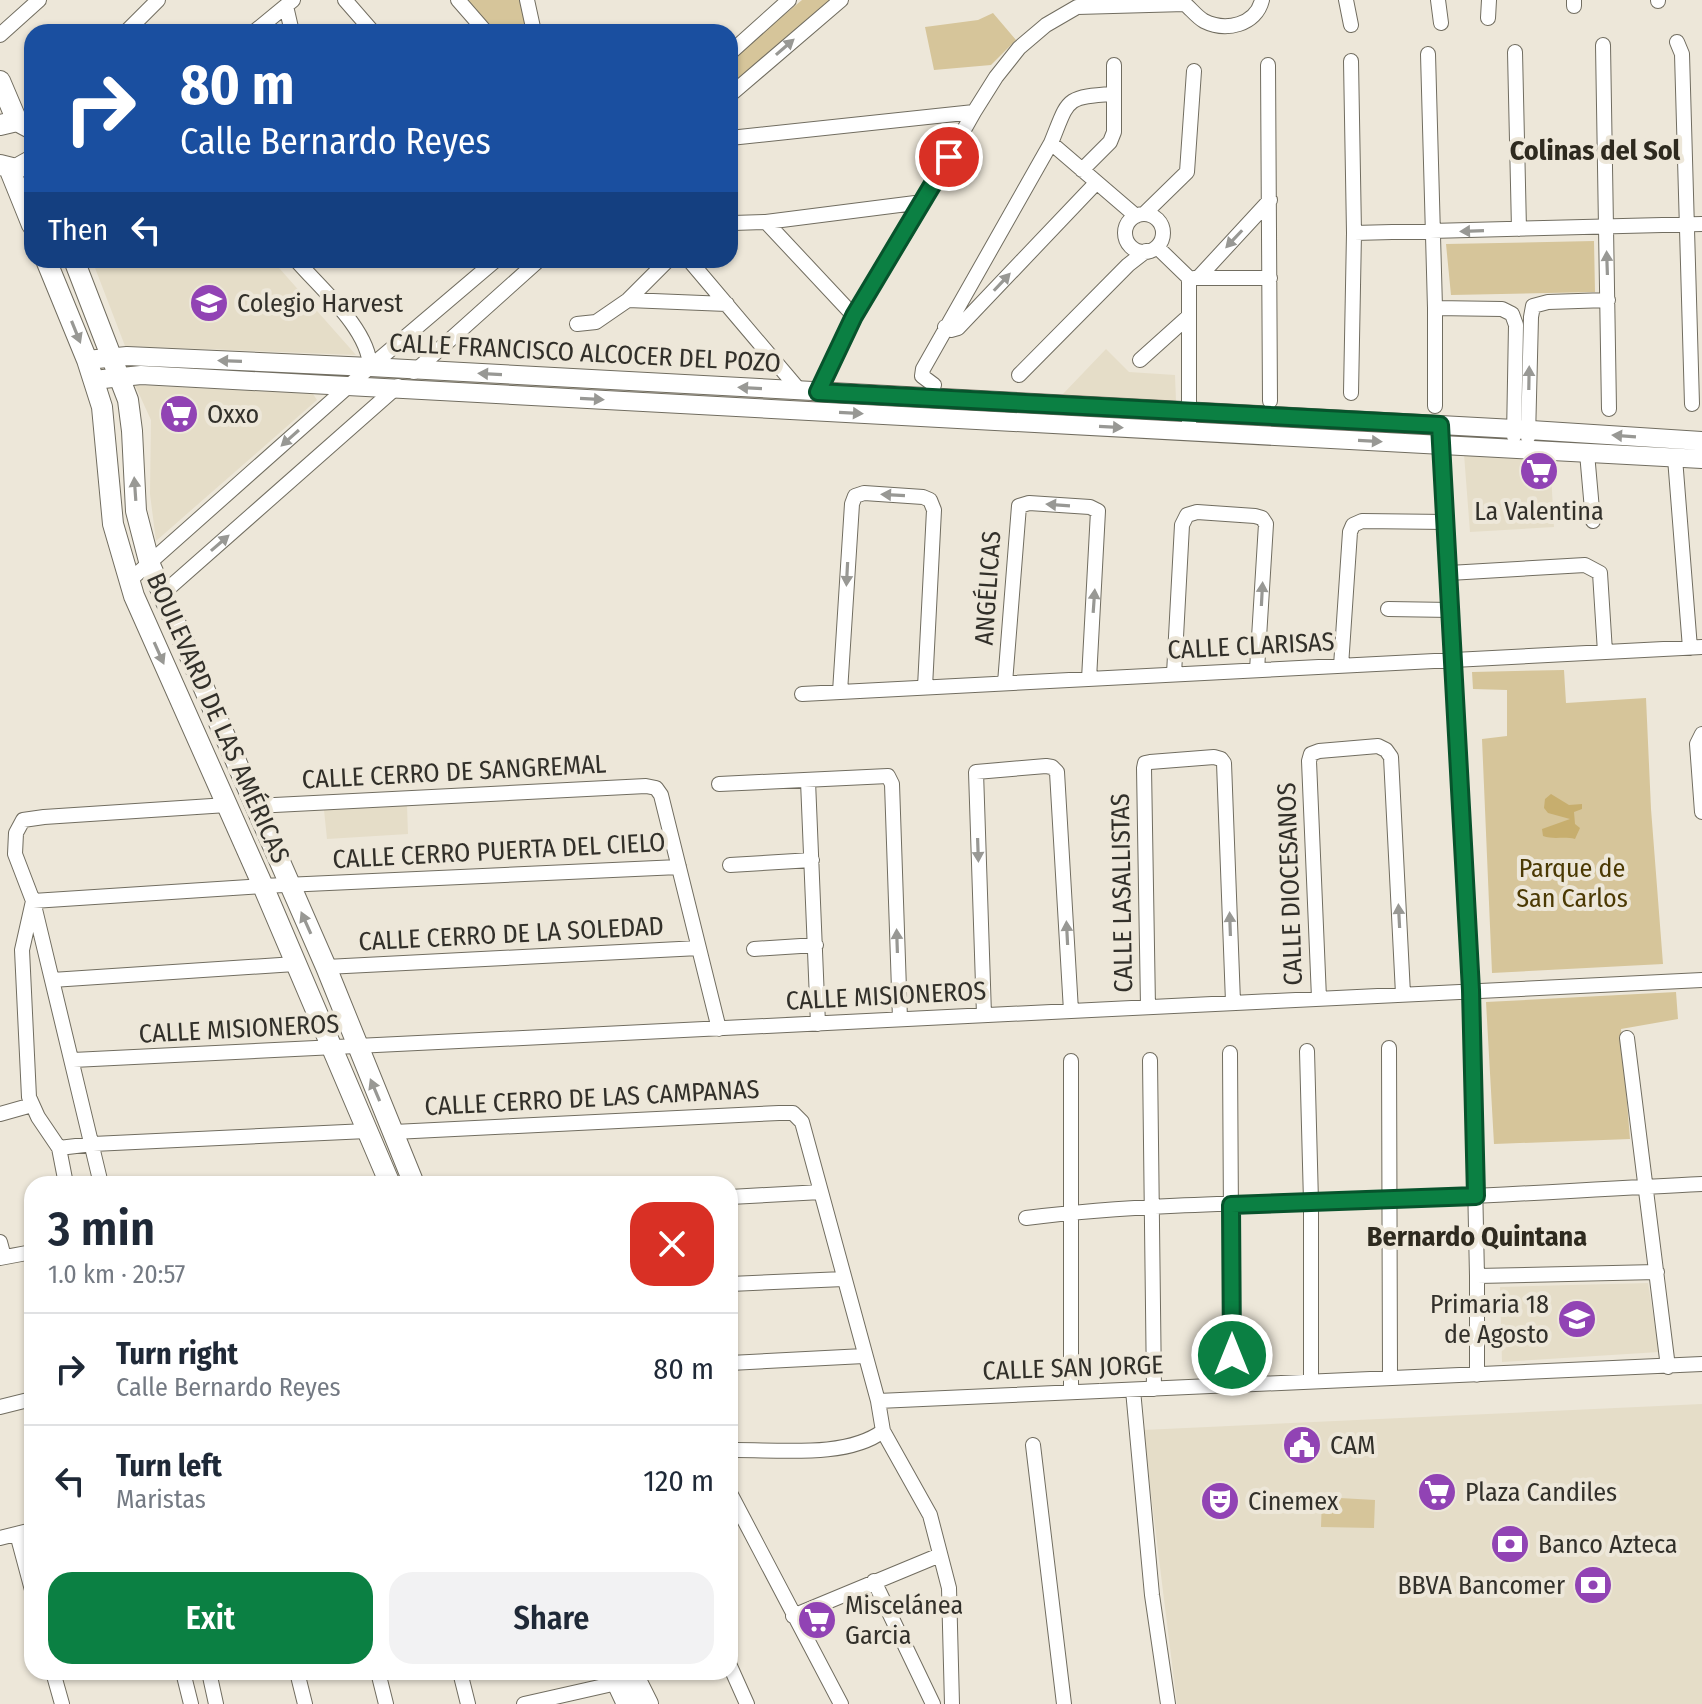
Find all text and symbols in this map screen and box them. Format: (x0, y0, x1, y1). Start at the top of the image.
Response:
one-way arrow (776, 39, 795, 57)
text: 80 m (180, 52, 295, 119)
icon: right (48, 56, 152, 160)
text: Calle Bernardo Reyes (180, 120, 491, 164)
pin (915, 123, 983, 191)
district label: Colinas del Sol (1510, 134, 1681, 167)
icon: arrive (927, 135, 971, 179)
icon: left (124, 208, 168, 252)
text: Then (48, 212, 108, 248)
one-way arrow (1459, 224, 1484, 237)
one-way arrow (1225, 229, 1243, 248)
one-way arrow (1601, 250, 1613, 275)
one-way arrow (993, 273, 1011, 292)
school or university icon: Colegio Harvest (188, 282, 230, 324)
place label: Colegio Harvest (237, 288, 403, 319)
one-way arrow (69, 320, 82, 344)
street label: CALLE FRANCISCO ALCOCER DEL POZO (388, 327, 782, 379)
one-way arrow (217, 354, 242, 367)
one-way arrow (1523, 365, 1536, 390)
one-way arrow (477, 367, 502, 380)
one-way arrow (737, 381, 762, 394)
supermarket icon: Oxxo (158, 393, 200, 435)
one-way arrow (579, 393, 604, 406)
place label: Oxxo (207, 399, 259, 430)
one-way arrow (839, 407, 864, 420)
one-way arrow (1099, 421, 1124, 434)
one-way arrow (281, 429, 300, 447)
one-way arrow (1611, 429, 1636, 442)
one-way arrow (1358, 434, 1383, 447)
supermarket icon: La Valentina (1518, 450, 1560, 492)
one-way arrow (128, 476, 141, 501)
one-way arrow (880, 488, 905, 501)
place label: La Valentina (1474, 496, 1604, 527)
one-way arrow (1046, 498, 1071, 511)
street label: ANGÉLICAS (969, 530, 1007, 646)
one-way arrow (210, 535, 230, 553)
one-way arrow (841, 561, 854, 587)
street label: BOULEVARD DE LAS AMÉRICAS (140, 568, 296, 868)
one-way arrow (1256, 581, 1269, 606)
one-way arrow (1088, 588, 1101, 613)
street label: CALLE CLARISAS (1167, 626, 1335, 666)
one-way arrow (152, 642, 165, 665)
street label: CALLE CERRO DE SANGREMAL (301, 749, 607, 795)
street label: CALLE DIOCESANOS (1271, 782, 1309, 986)
street label: CALLE LASALLISTAS (1105, 793, 1139, 993)
street label: CALLE CERRO PUERTA DEL CIELO (332, 827, 666, 875)
one-way arrow (971, 838, 984, 863)
park label: Parque de San Carlos (1516, 853, 1628, 914)
one-way arrow (1392, 903, 1405, 928)
one-way arrow (300, 911, 313, 935)
street label: CALLE CERRO DE LA SOLEDAD (358, 911, 664, 957)
one-way arrow (1223, 911, 1236, 936)
one-way arrow (1060, 920, 1073, 945)
one-way arrow (891, 928, 904, 953)
street label: CALLE MISIONEROS (785, 975, 987, 1017)
street label: CALLE MISIONEROS (138, 1008, 340, 1050)
street label: CALLE CERRO DE LAS CAMPANAS (424, 1074, 760, 1122)
one-way arrow (369, 1078, 382, 1101)
text: 3 min (48, 1200, 155, 1258)
button: close (630, 1202, 714, 1286)
district label: Bernardo Quintana (1367, 1220, 1587, 1253)
text: 1.0 km · 20:57 (48, 1259, 185, 1290)
place label: Primaria 18 de Agosto (1430, 1289, 1549, 1350)
school or university icon: Primaria 18 de Agosto (1556, 1298, 1598, 1340)
position arrow (1190, 1313, 1274, 1397)
text: Turn right (116, 1336, 238, 1372)
icon: right (48, 1347, 92, 1391)
street label: CALLE SAN JORGE (982, 1349, 1164, 1387)
text: 80 m (653, 1351, 714, 1387)
text: Calle Bernardo Reyes (116, 1372, 341, 1403)
public building icon: CAM (1281, 1424, 1323, 1466)
place label: CAM (1330, 1430, 1375, 1461)
text: Turn left (116, 1448, 222, 1484)
icon: left (48, 1459, 92, 1503)
text: 120 m (643, 1463, 714, 1499)
supermarket icon: Plaza Candiles (1416, 1471, 1458, 1513)
place label: Plaza Candiles (1465, 1477, 1617, 1508)
theatre icon: Cinemex (1199, 1480, 1241, 1522)
text: Maristas (116, 1484, 206, 1515)
place label: Cinemex (1248, 1486, 1339, 1517)
bank icon: Banco Azteca (1489, 1523, 1531, 1565)
place label: Banco Azteca (1538, 1529, 1678, 1560)
bank icon: BBVA Bancomer (1572, 1564, 1614, 1606)
place label: BBVA Bancomer (1397, 1570, 1565, 1601)
button: Exit (48, 1572, 373, 1664)
button: Share (389, 1572, 714, 1664)
place label: Miscelánea Garcia (845, 1590, 963, 1651)
supermarket icon: Miscelánea Garcia (796, 1599, 838, 1641)

